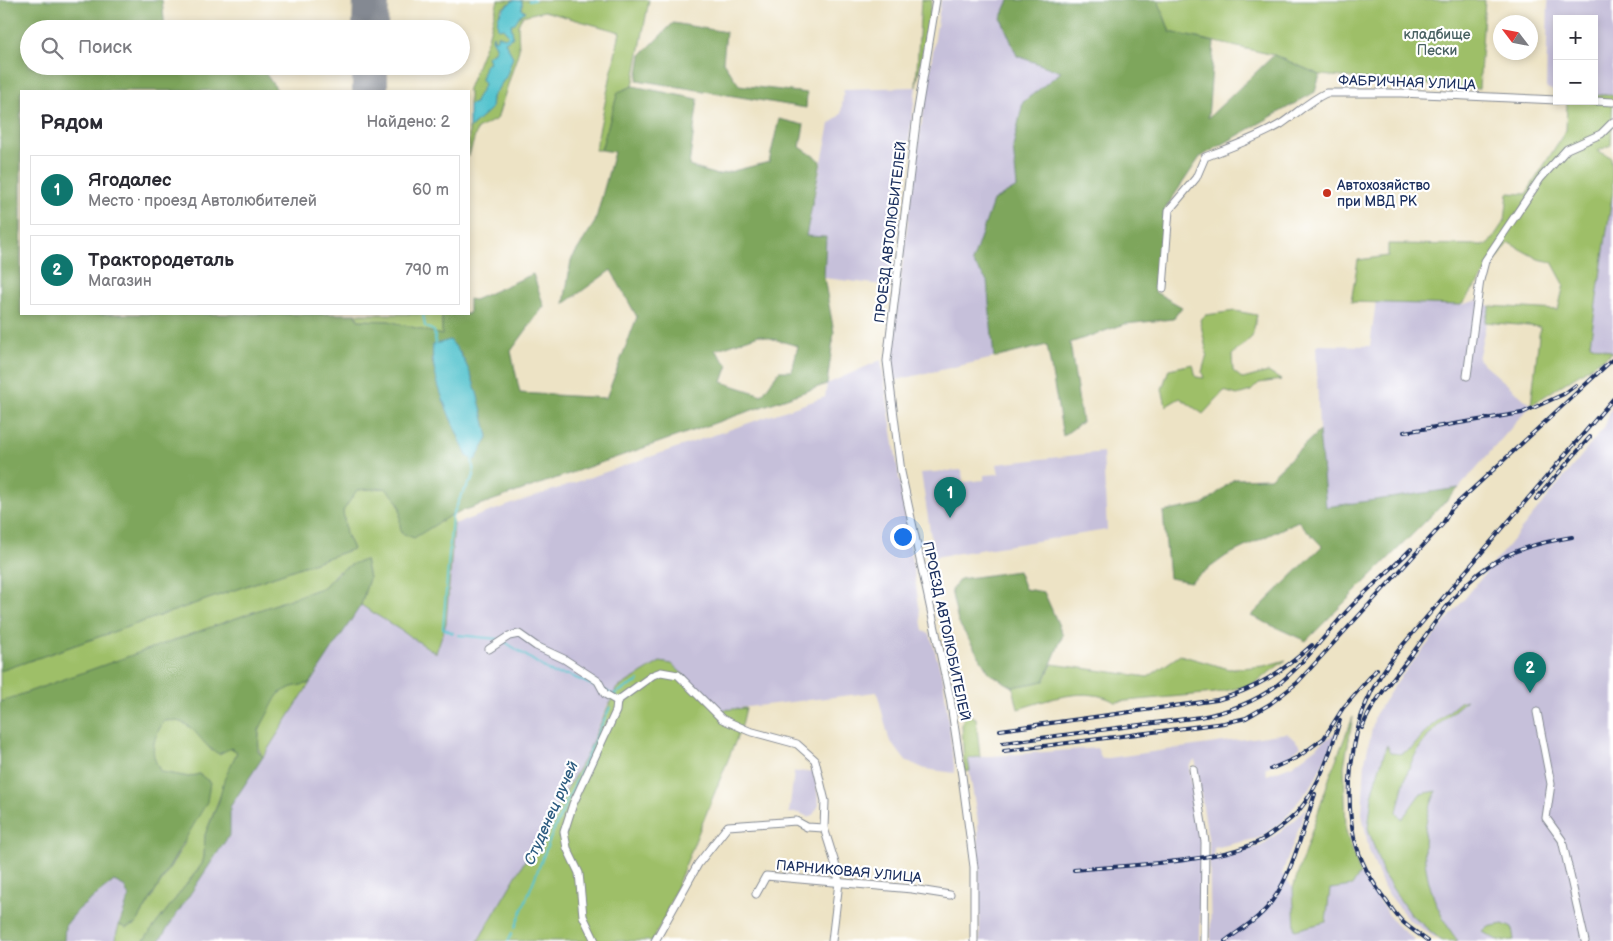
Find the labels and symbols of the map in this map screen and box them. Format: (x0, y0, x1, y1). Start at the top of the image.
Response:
north arrow (1493, 15, 1538, 60)
park label: кладбище Пески (1404, 26, 1471, 59)
street label: ФАБРИЧНАЯ УЛИЦА (1338, 72, 1477, 93)
street label: ПРОЕЗД АВТОЛЮБИТЕЛЕЙ (871, 140, 910, 324)
place label: Автохозяйство при МВД РК (1336, 177, 1430, 210)
marker: Автохозяйство при МВД РК (1321, 187, 1333, 199)
pin: 1 (934, 477, 966, 518)
your location (890, 524, 916, 550)
street label: ПРОЕЗД АВТОЛЮБИТЕЛЕЙ (919, 540, 974, 723)
pin: 2 (1514, 652, 1546, 693)
water label: Студенец ручей (520, 758, 583, 868)
street label: ПАРНИКОВАЯ УЛИЦА (775, 857, 923, 886)

